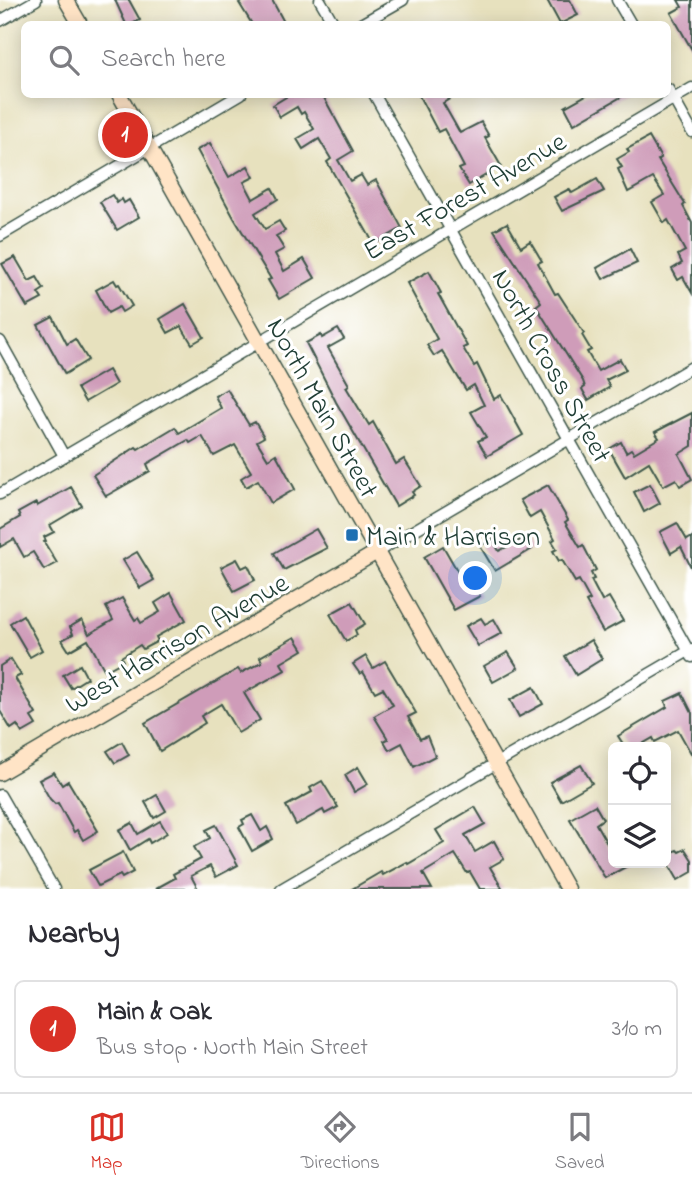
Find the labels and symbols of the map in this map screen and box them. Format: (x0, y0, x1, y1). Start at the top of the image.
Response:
pin: 1 (102, 109, 148, 161)
street label: East Forest Avenue (357, 123, 575, 273)
street label: North Cross Street (480, 262, 620, 471)
street label: North Main Street (254, 311, 387, 506)
place label: Main & Harrison (366, 518, 540, 559)
marker: Main & Harrison (344, 527, 360, 543)
your location (458, 561, 492, 595)
street label: West Harrison Avenue (58, 564, 298, 726)

